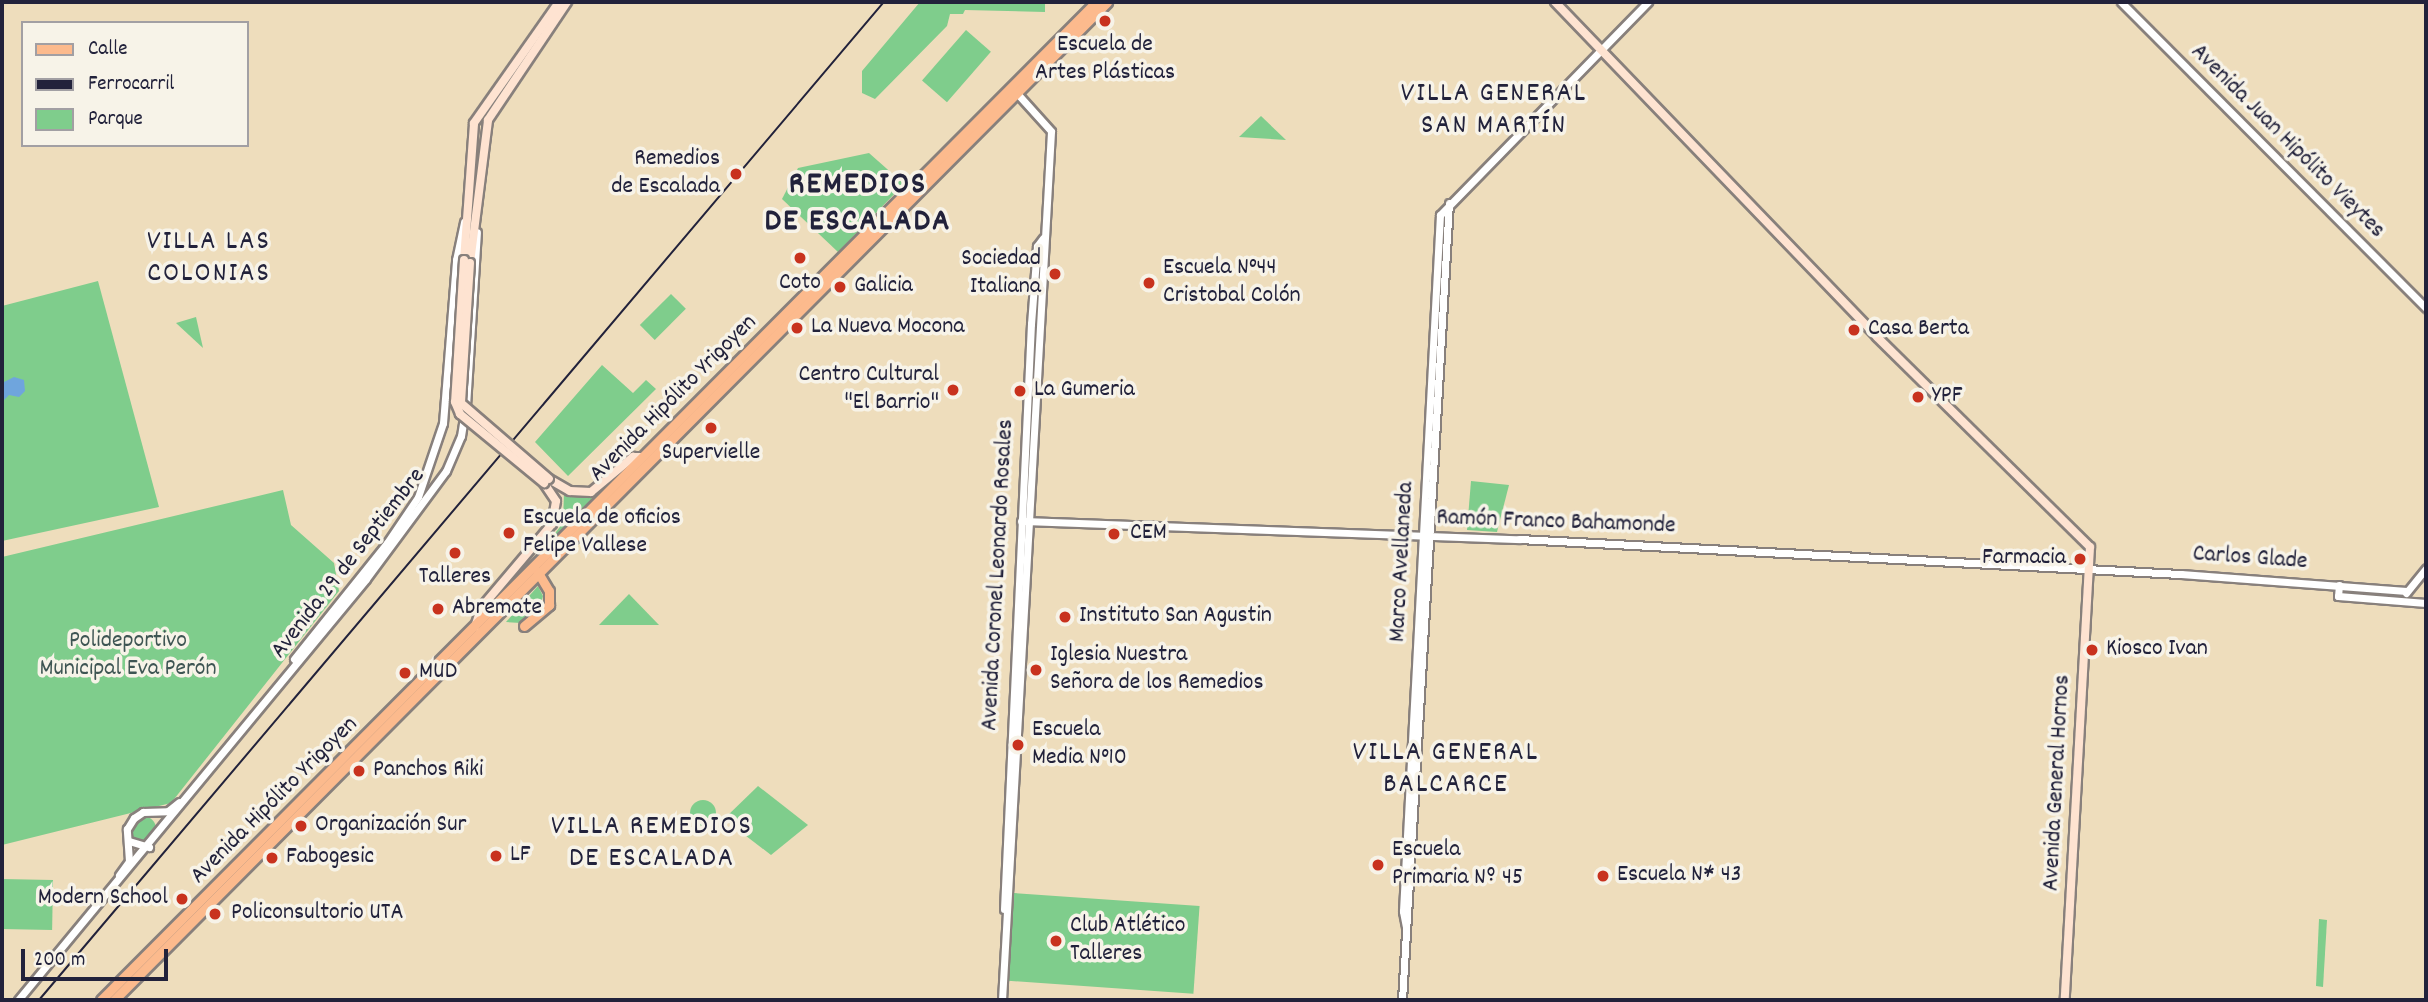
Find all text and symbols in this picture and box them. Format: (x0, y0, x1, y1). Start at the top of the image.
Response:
marker: Escuela de Artes Plásticas (1097, 13, 1113, 29)
legend (21, 21, 248, 147)
place label: Escuela de Artes Plásticas (1035, 32, 1175, 88)
text: Calle (88, 35, 127, 65)
street label: Avenida Juan Hipólito Vieytes (2184, 39, 2390, 245)
text: Ferrocarril (88, 70, 174, 100)
district label: VILLA GENERAL SAN MARTÍN (1402, 78, 1586, 144)
text: Parque (88, 105, 143, 135)
place label: Remedios de Escalada (611, 146, 720, 202)
marker: Remedios de Escalada (726, 164, 746, 184)
district label: REMEDIOS DE ESCALADA (766, 168, 950, 243)
district label: VILLA LAS COLONIAS (148, 226, 270, 292)
place label: Sociedad Italiana (961, 246, 1041, 302)
marker: Coto (792, 250, 808, 266)
place label: Escuela N°44 Cristobal Colón (1163, 255, 1301, 311)
marker: Sociedad Italiana (1047, 266, 1063, 282)
place label: Coto (779, 270, 821, 298)
place label: Galicia (854, 273, 913, 301)
marker: Escuela N°44 Cristobal Colón (1141, 275, 1157, 291)
marker: Galicia (832, 279, 848, 295)
street label: Avenida Hipólito Yrigoyen (584, 309, 764, 489)
place label: La Nueva Mocona (811, 314, 965, 342)
place label: Casa Berta (1868, 316, 1969, 344)
marker: La Nueva Mocona (789, 320, 805, 336)
marker: Casa Berta (1846, 322, 1862, 338)
place label: Centro Cultural "El Barrio" (799, 362, 939, 418)
place label: La Gumeria (1034, 377, 1135, 405)
marker: Centro Cultural "El Barrio" (945, 382, 961, 398)
marker: La Gumeria (1012, 383, 1028, 399)
place label: YPF (1932, 383, 1962, 411)
marker: YPF (1910, 389, 1926, 405)
street label: Avenida Coronel Leonardo Rosales (976, 418, 1022, 732)
marker: Supervielle (703, 420, 719, 436)
place label: Supervielle (662, 440, 760, 468)
street label: Avenida 29 de Septiembre (266, 463, 432, 665)
street label: Marco Avellaneda (1384, 481, 1422, 643)
street label: Ramón Franco Bahamonde (1436, 504, 1676, 542)
place label: Escuela de oficios Felipe Vallese (523, 505, 681, 561)
place label: CEM (1130, 520, 1167, 548)
marker: CEM (1104, 524, 1124, 544)
marker: Escuela de oficios Felipe Vallese (501, 525, 517, 541)
street label: Carlos Glade (2192, 541, 2308, 577)
marker: Talleres (447, 545, 463, 561)
place label: Farmacia (1982, 545, 2066, 573)
marker: Farmacia (2072, 551, 2088, 567)
place label: Talleres (419, 564, 491, 592)
place label: Abremate (452, 595, 542, 623)
marker: Abremate (430, 601, 446, 617)
place label: Instituto San Agustin (1079, 603, 1272, 631)
marker: Instituto San Agustin (1057, 609, 1073, 625)
park label: Polideportivo Municipal Eva Perón (39, 628, 217, 684)
place label: Kiosco Ivan (2106, 636, 2208, 664)
place label: Iglesia Nuestra Señora de los Remedios (1050, 642, 1264, 698)
marker: Kiosco Ivan (2084, 642, 2100, 658)
place label: MUD (419, 659, 457, 687)
marker: Iglesia Nuestra Señora de los Remedios (1028, 662, 1044, 678)
marker: MUD (397, 665, 413, 681)
street label: Avenida General Hornos (2038, 674, 2078, 892)
street label: Avenida Hipólito Yrigoyen (185, 711, 365, 891)
place label: Escuela Media N°10 (1032, 717, 1127, 773)
marker: Escuela Media N°10 (1010, 737, 1026, 753)
district label: VILLA GENERAL BALCARCE (1354, 737, 1538, 803)
place label: Panchos Riki (373, 757, 483, 785)
marker: Panchos Riki (351, 763, 367, 779)
district label: VILLA REMEDIOS DE ESCALADA (553, 811, 751, 877)
place label: Organización Sur (315, 812, 466, 840)
marker: Organización Sur (293, 818, 309, 834)
place label: Escuela Primaria Nº 45 (1392, 837, 1523, 893)
place label: LF (510, 842, 531, 870)
place label: Fabogesic (286, 844, 374, 872)
marker: LF (488, 848, 504, 864)
marker: Fabogesic (264, 850, 280, 866)
marker: Escuela Primaria Nº 45 (1370, 857, 1386, 873)
place label: Escuela N* 43 (1617, 862, 1741, 890)
marker: Escuela N* 43 (1595, 868, 1611, 884)
place label: Modern School (38, 885, 168, 913)
marker: Modern School (174, 891, 190, 907)
place label: Policonsultorio UTA (231, 900, 404, 928)
marker: Policonsultorio UTA (205, 904, 225, 924)
place label: Club Atlético Talleres (1070, 913, 1185, 969)
marker: Club Atlético Talleres (1048, 933, 1064, 949)
scale bar (24, 936, 172, 980)
text: 200 m (34, 946, 85, 976)

